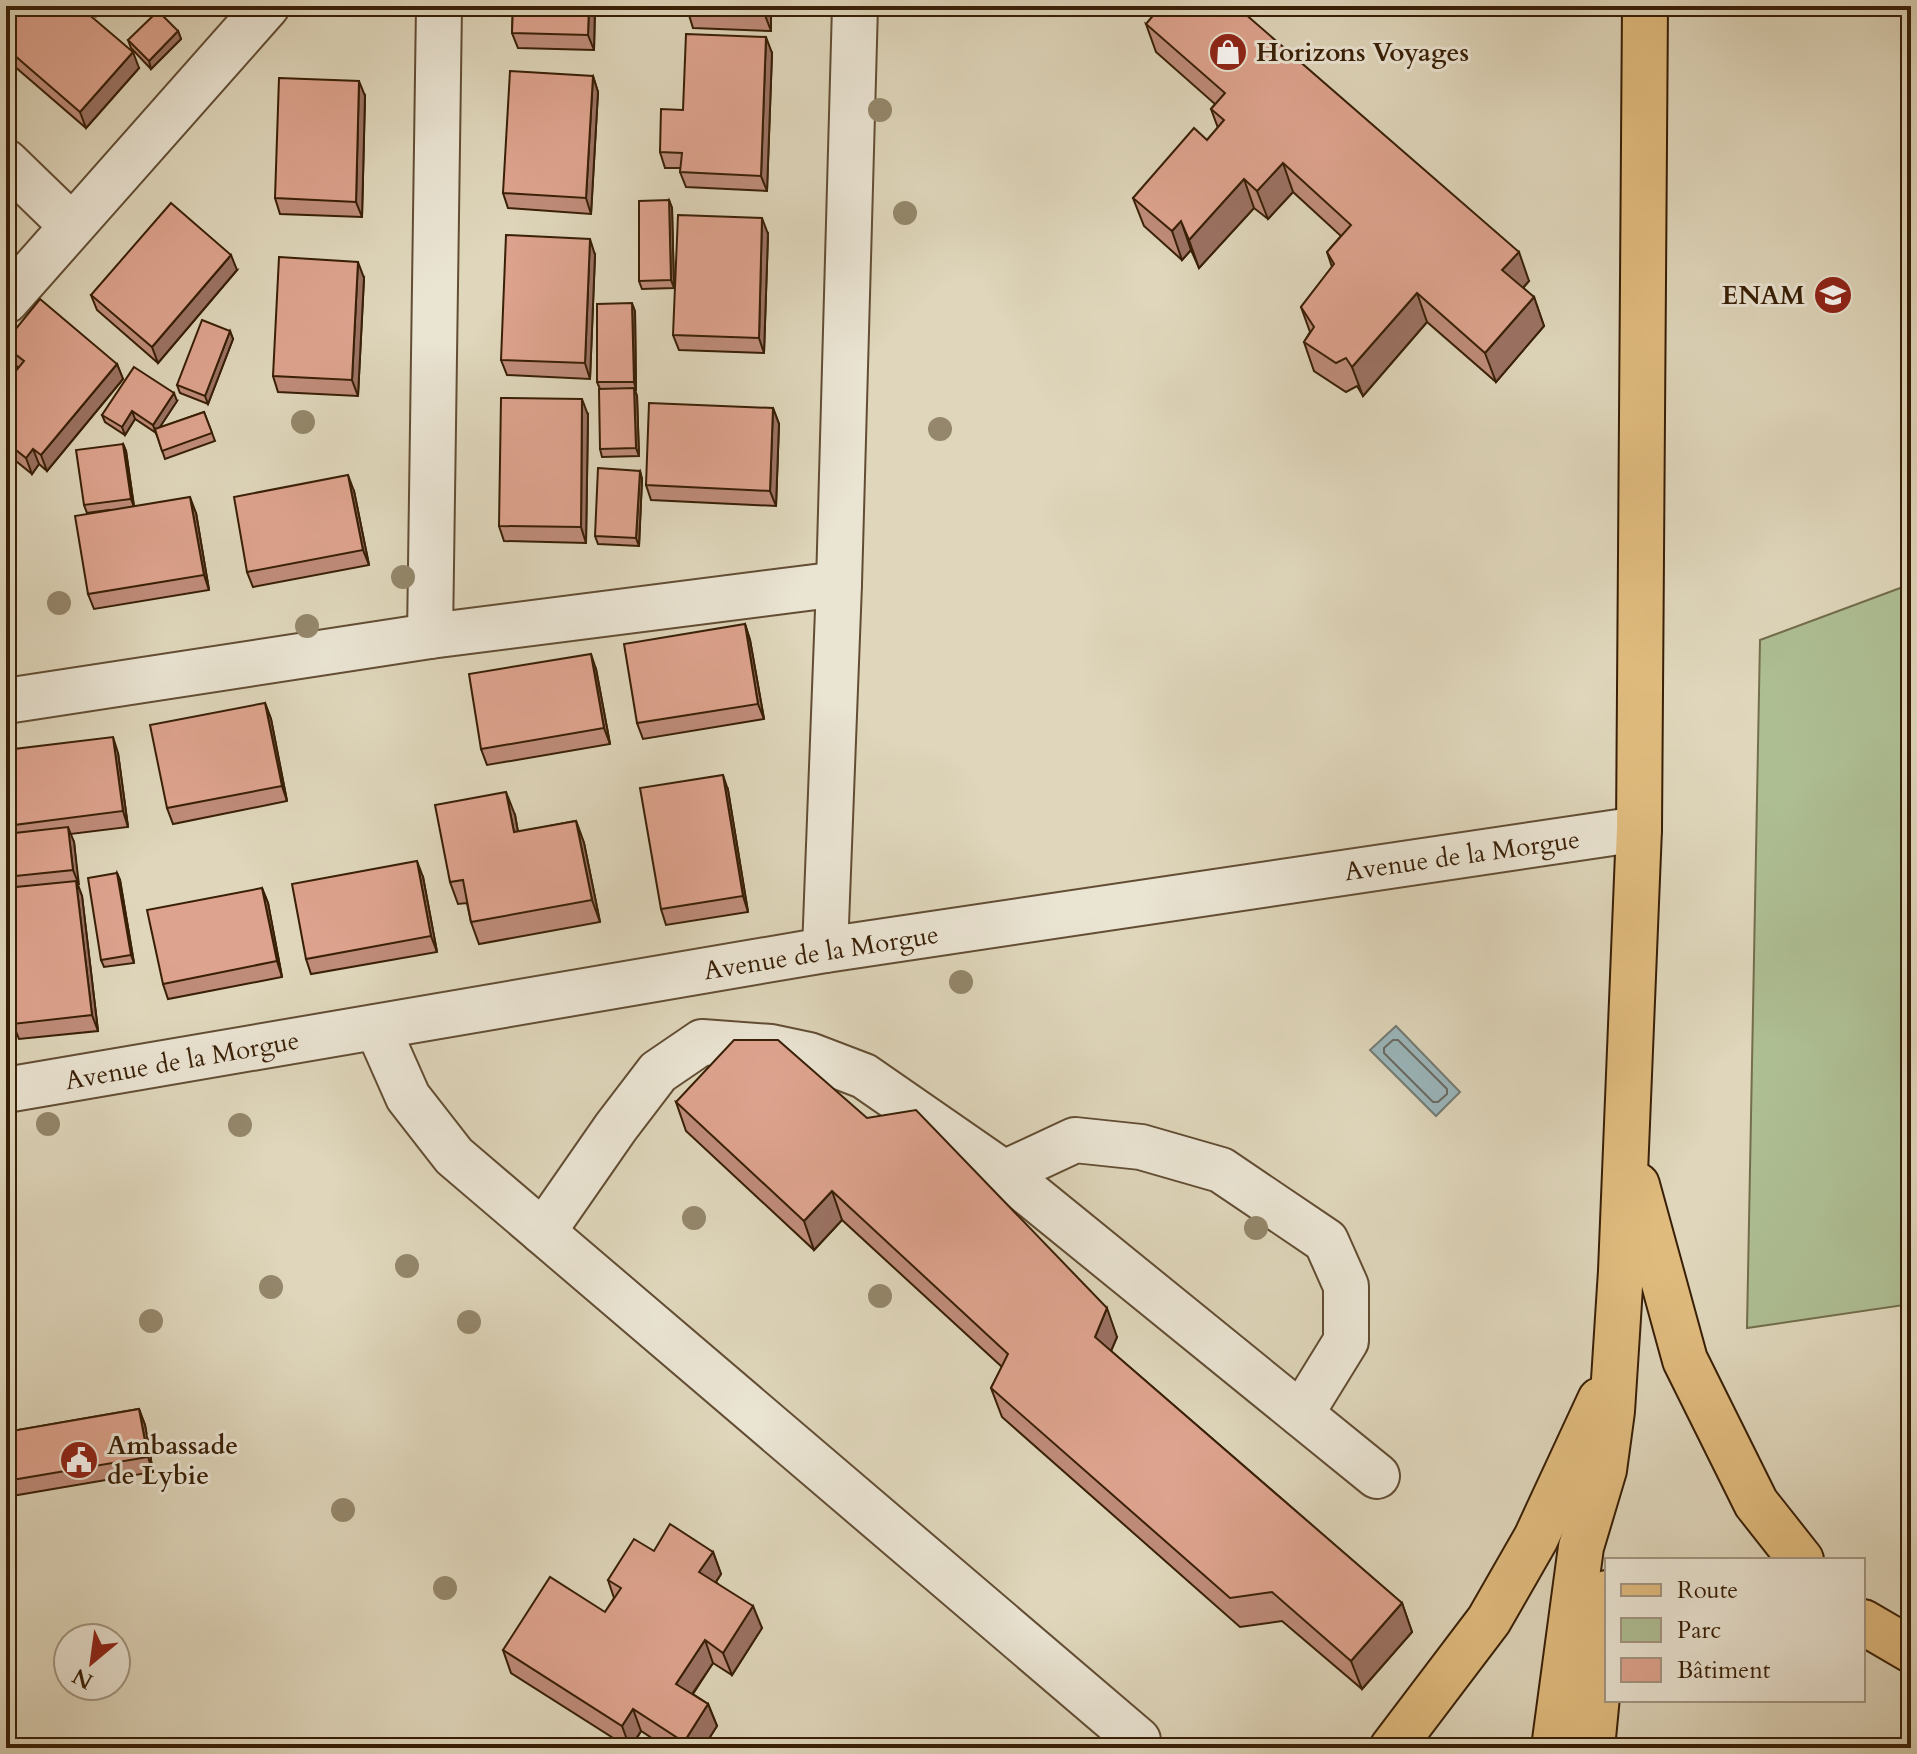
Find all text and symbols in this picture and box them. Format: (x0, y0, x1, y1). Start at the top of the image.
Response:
shop icon: Horizons Voyages (1207, 31, 1249, 73)
place label: Horizons Voyages (1256, 35, 1469, 70)
school or university icon: ENAM (1812, 274, 1854, 316)
place label: ENAM (1722, 278, 1805, 313)
street label: Avenue de la Morgue (1342, 822, 1582, 889)
street label: Avenue de la Morgue (701, 917, 941, 988)
street label: Avenue de la Morgue (62, 1023, 302, 1098)
place label: Ambassade de Lybie (107, 1428, 238, 1493)
public building icon: Ambassade de Lybie (58, 1439, 100, 1481)
legend (1605, 1558, 1865, 1702)
text: Route (1677, 1574, 1738, 1607)
text: Parc (1677, 1614, 1721, 1647)
north arrow (52, 1622, 132, 1702)
text: Bâtiment (1677, 1654, 1771, 1687)
text: N (67, 1661, 98, 1696)

